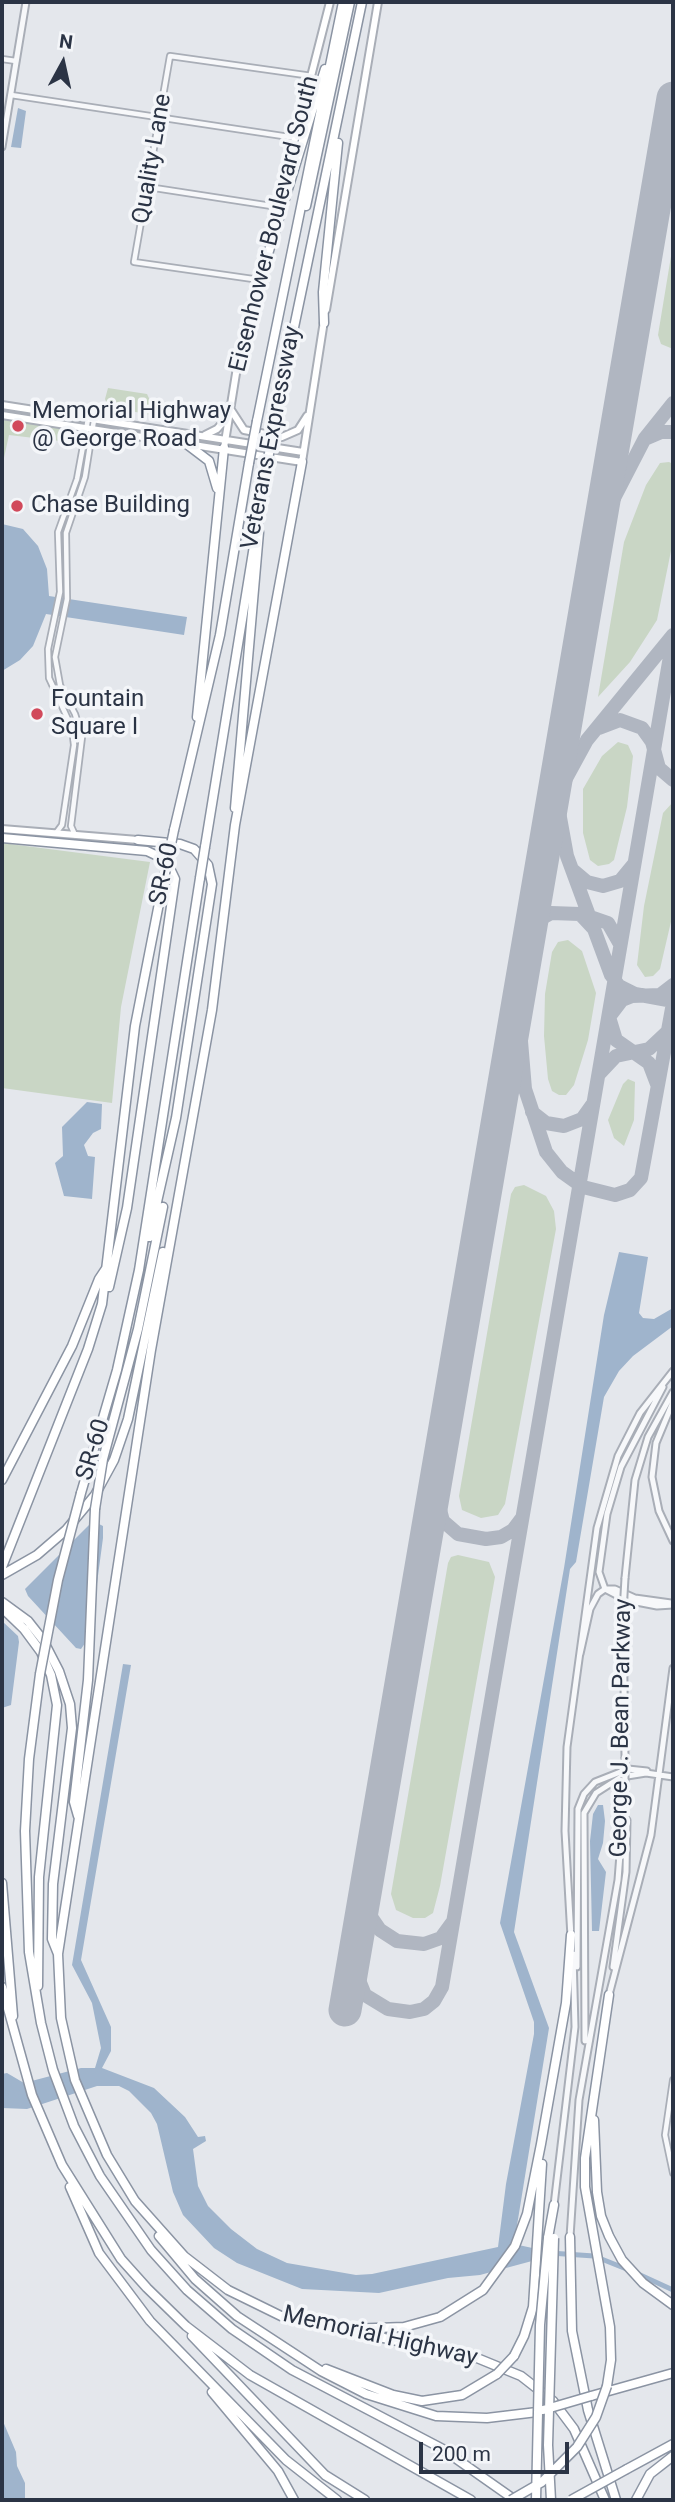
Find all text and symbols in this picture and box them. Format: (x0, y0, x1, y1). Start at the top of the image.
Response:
north arrow (28, 28, 98, 98)
text: N (58, 29, 74, 54)
street label: Eisenhower Boulevard South (224, 73, 326, 375)
street label: Quality Lane (127, 92, 179, 226)
street label: Veterans Expressway (236, 324, 308, 552)
place label: Memorial Highway @ George Road (32, 398, 231, 454)
marker: Memorial Highway @ George Road (10, 418, 26, 434)
place label: Chase Building (31, 492, 190, 520)
marker: Chase Building (9, 498, 25, 514)
place label: Fountain Square I (51, 686, 144, 742)
marker: Fountain Square I (29, 706, 45, 722)
street label: SR-60 (144, 840, 186, 908)
street label: SR-60 (71, 1416, 117, 1484)
street label: George J. Bean Parkway (605, 1598, 639, 1858)
street label: Memorial Highway (280, 2301, 480, 2373)
scale bar (423, 2428, 574, 2472)
text: 200 m (432, 2442, 491, 2466)

